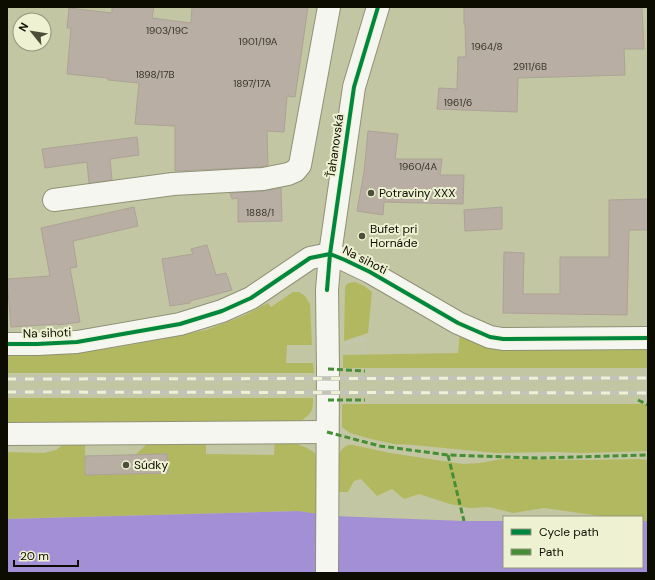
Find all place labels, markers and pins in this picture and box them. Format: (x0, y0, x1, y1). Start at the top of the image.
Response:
place label: Potraviny XXX (379, 185, 455, 201)
marker: Potraviny XXX (366, 188, 376, 198)
place label: Bufet pri Hornáde (370, 221, 418, 251)
marker: Bufet pri Hornáde (357, 231, 367, 241)
place label: Súdky (134, 457, 168, 473)
marker: Súdky (121, 460, 131, 470)

